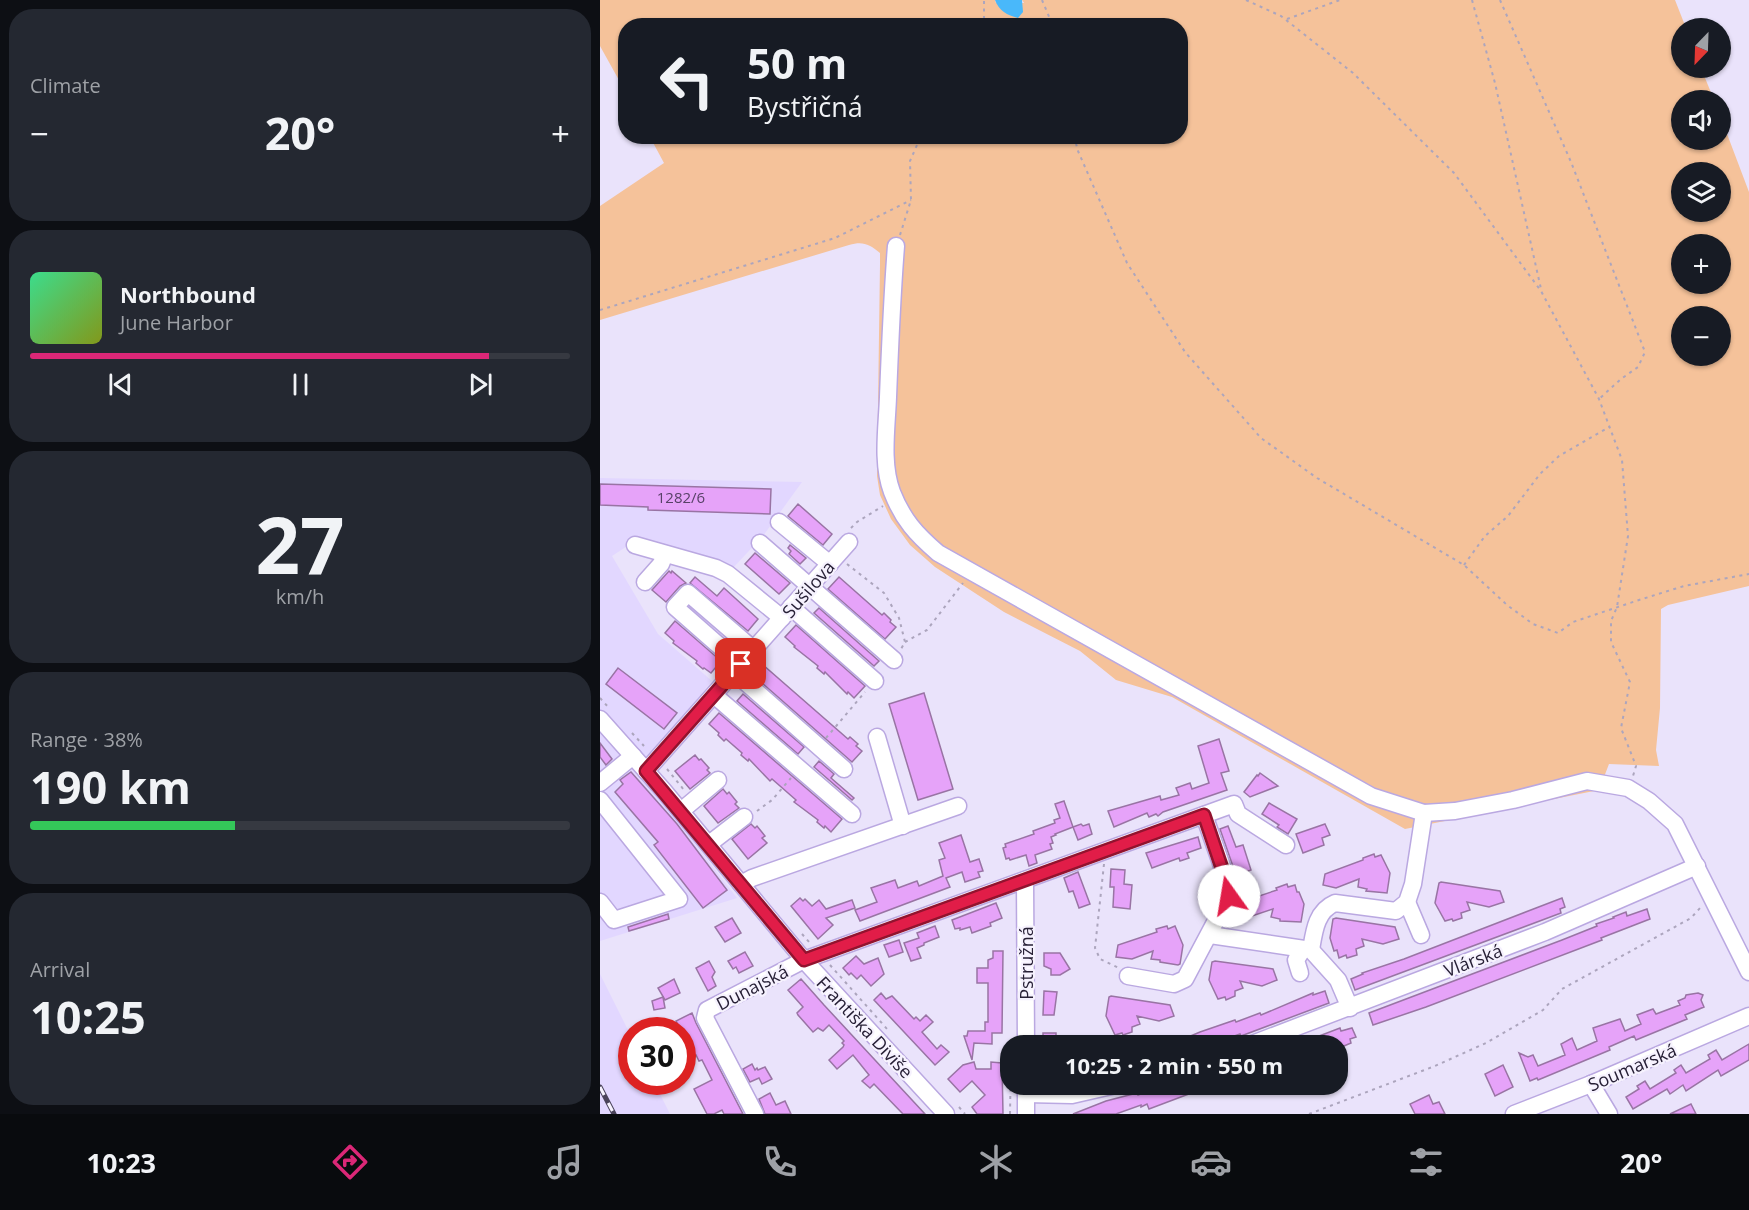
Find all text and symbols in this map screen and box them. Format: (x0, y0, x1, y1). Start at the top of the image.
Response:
north arrow (1671, 18, 1731, 78)
map controls (1671, 18, 1731, 366)
text: 50 m (747, 34, 847, 91)
icon: left (648, 42, 726, 120)
text: Climate (30, 72, 101, 99)
text: Bystřičná (747, 88, 863, 125)
button: sound (1671, 90, 1731, 150)
text: 20° (265, 102, 335, 163)
text: − (30, 111, 49, 156)
text: + (551, 111, 570, 156)
button: layers (1671, 162, 1731, 222)
button: + (1671, 234, 1731, 294)
text: Northbound (120, 279, 256, 309)
button: − (1671, 306, 1731, 366)
text: June Harbor (120, 309, 233, 336)
icon: previous (104, 368, 137, 401)
icon: pause (284, 368, 317, 401)
icon: next (464, 368, 497, 401)
house number: 1282/6 (657, 487, 705, 507)
text: 27 (255, 491, 345, 597)
street label: Sušilova (777, 555, 839, 623)
text: km/h (276, 583, 324, 610)
pin (715, 638, 766, 689)
icon: arrive (724, 647, 757, 680)
text: Range · 38% (30, 726, 143, 753)
text: 190 km (30, 756, 191, 817)
position arrow (1197, 864, 1261, 928)
street label: Pstružná (1014, 926, 1038, 1000)
street label: Vlárská (1440, 938, 1506, 982)
text: Arrival (30, 956, 90, 983)
street label: Dunajská (712, 959, 792, 1015)
street label: Františka Diviše (811, 971, 919, 1083)
text: 10:25 (30, 986, 146, 1047)
speed limit sign: 30 (618, 1017, 696, 1095)
street label: Soumarská (1584, 1038, 1680, 1096)
text: 10:25 · 2 min · 550 m (1065, 1050, 1283, 1080)
icon: directions (329, 1141, 371, 1183)
icon: music (544, 1141, 586, 1183)
icon: phone (759, 1141, 801, 1183)
icon: climate (975, 1141, 1017, 1183)
icon: car (1190, 1141, 1232, 1183)
icon: filters (1405, 1141, 1447, 1183)
text: 10:23 (87, 1144, 156, 1181)
text: 20° (1620, 1144, 1662, 1181)

